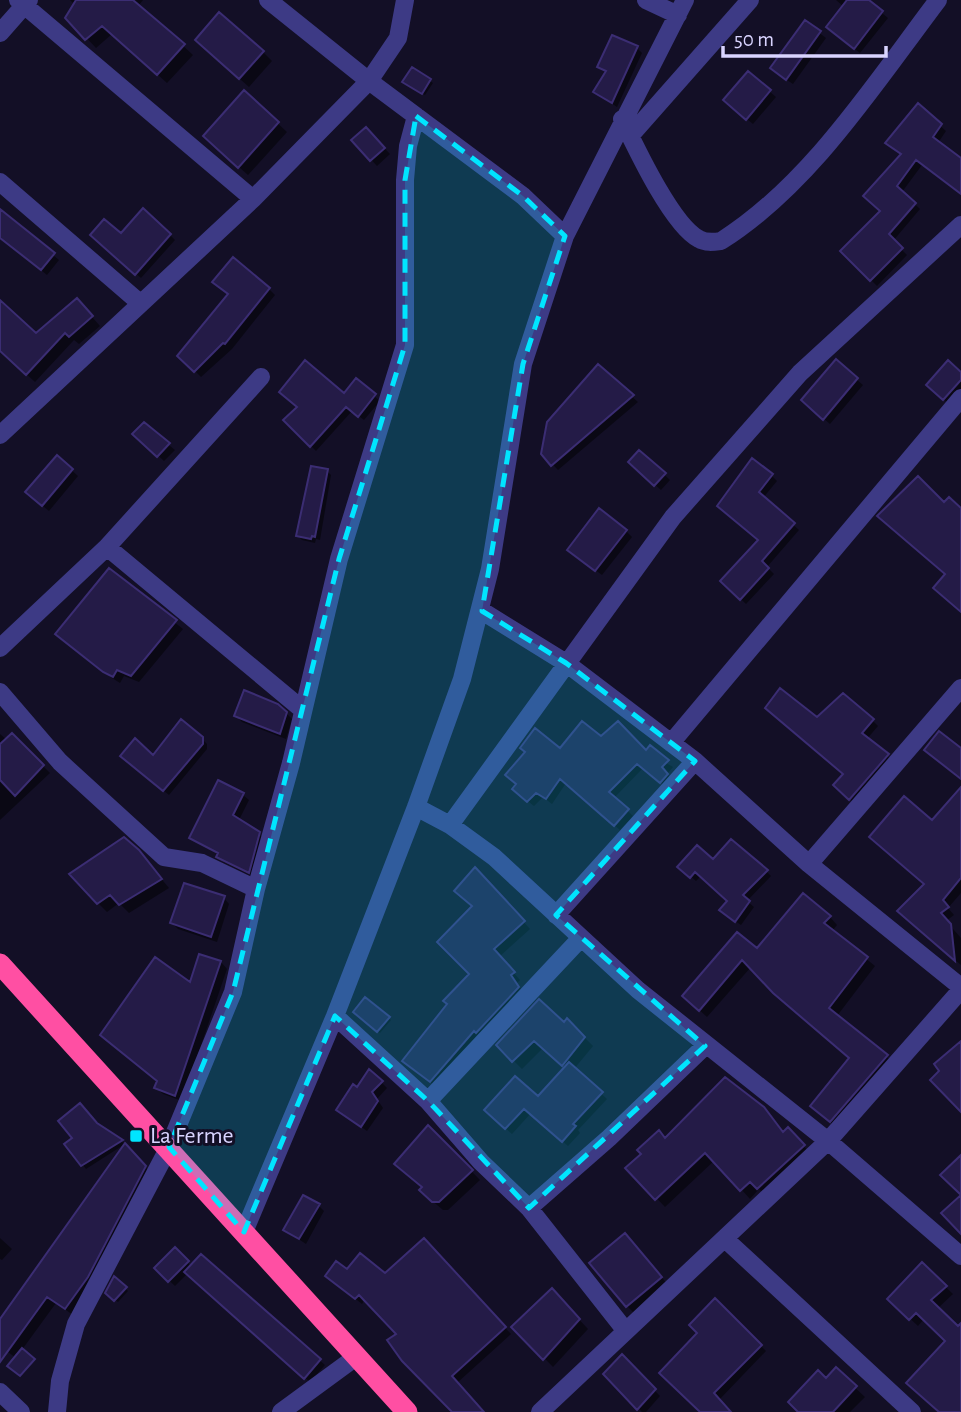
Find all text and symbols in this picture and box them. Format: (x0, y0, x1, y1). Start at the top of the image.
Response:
scale bar (723, 14, 886, 58)
text: 50 m (734, 29, 774, 50)
place label: La Ferme (150, 1124, 234, 1148)
marker: La Ferme (128, 1128, 144, 1144)

